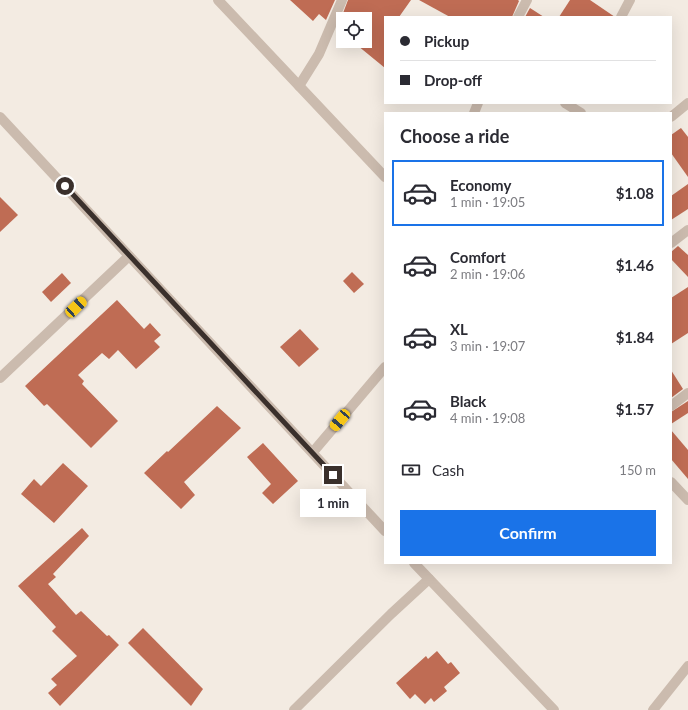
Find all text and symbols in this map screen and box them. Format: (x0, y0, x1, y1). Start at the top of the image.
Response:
map controls (336, 12, 372, 48)
button: locate (336, 12, 372, 48)
text: Pickup (424, 32, 469, 50)
text: Drop-off (424, 71, 482, 89)
text: Choose a ride (400, 125, 509, 147)
icon: car (402, 175, 438, 211)
text: Economy (450, 176, 511, 194)
route start (56, 177, 74, 195)
text: $1.08 (616, 184, 654, 202)
text: 1 min · 19:05 (450, 194, 525, 210)
icon: car (402, 247, 438, 283)
text: Comfort (450, 248, 506, 266)
text: $1.46 (616, 256, 654, 274)
text: 2 min · 19:06 (450, 266, 525, 282)
car (63, 294, 89, 320)
icon: car (402, 319, 438, 355)
text: XL (450, 320, 468, 338)
text: $1.84 (616, 328, 654, 346)
text: 3 min · 19:07 (450, 338, 525, 354)
icon: car (402, 391, 438, 427)
text: Black (450, 392, 486, 410)
text: $1.57 (616, 400, 654, 418)
car (328, 407, 352, 433)
text: 4 min · 19:08 (450, 410, 525, 426)
icon: cash (400, 459, 422, 481)
text: Cash (432, 461, 464, 479)
text: 150 m (619, 462, 656, 478)
route end (324, 466, 342, 484)
callout: 1 min (300, 489, 366, 517)
text: 1 min (317, 495, 349, 511)
button: Confirm (400, 510, 656, 556)

